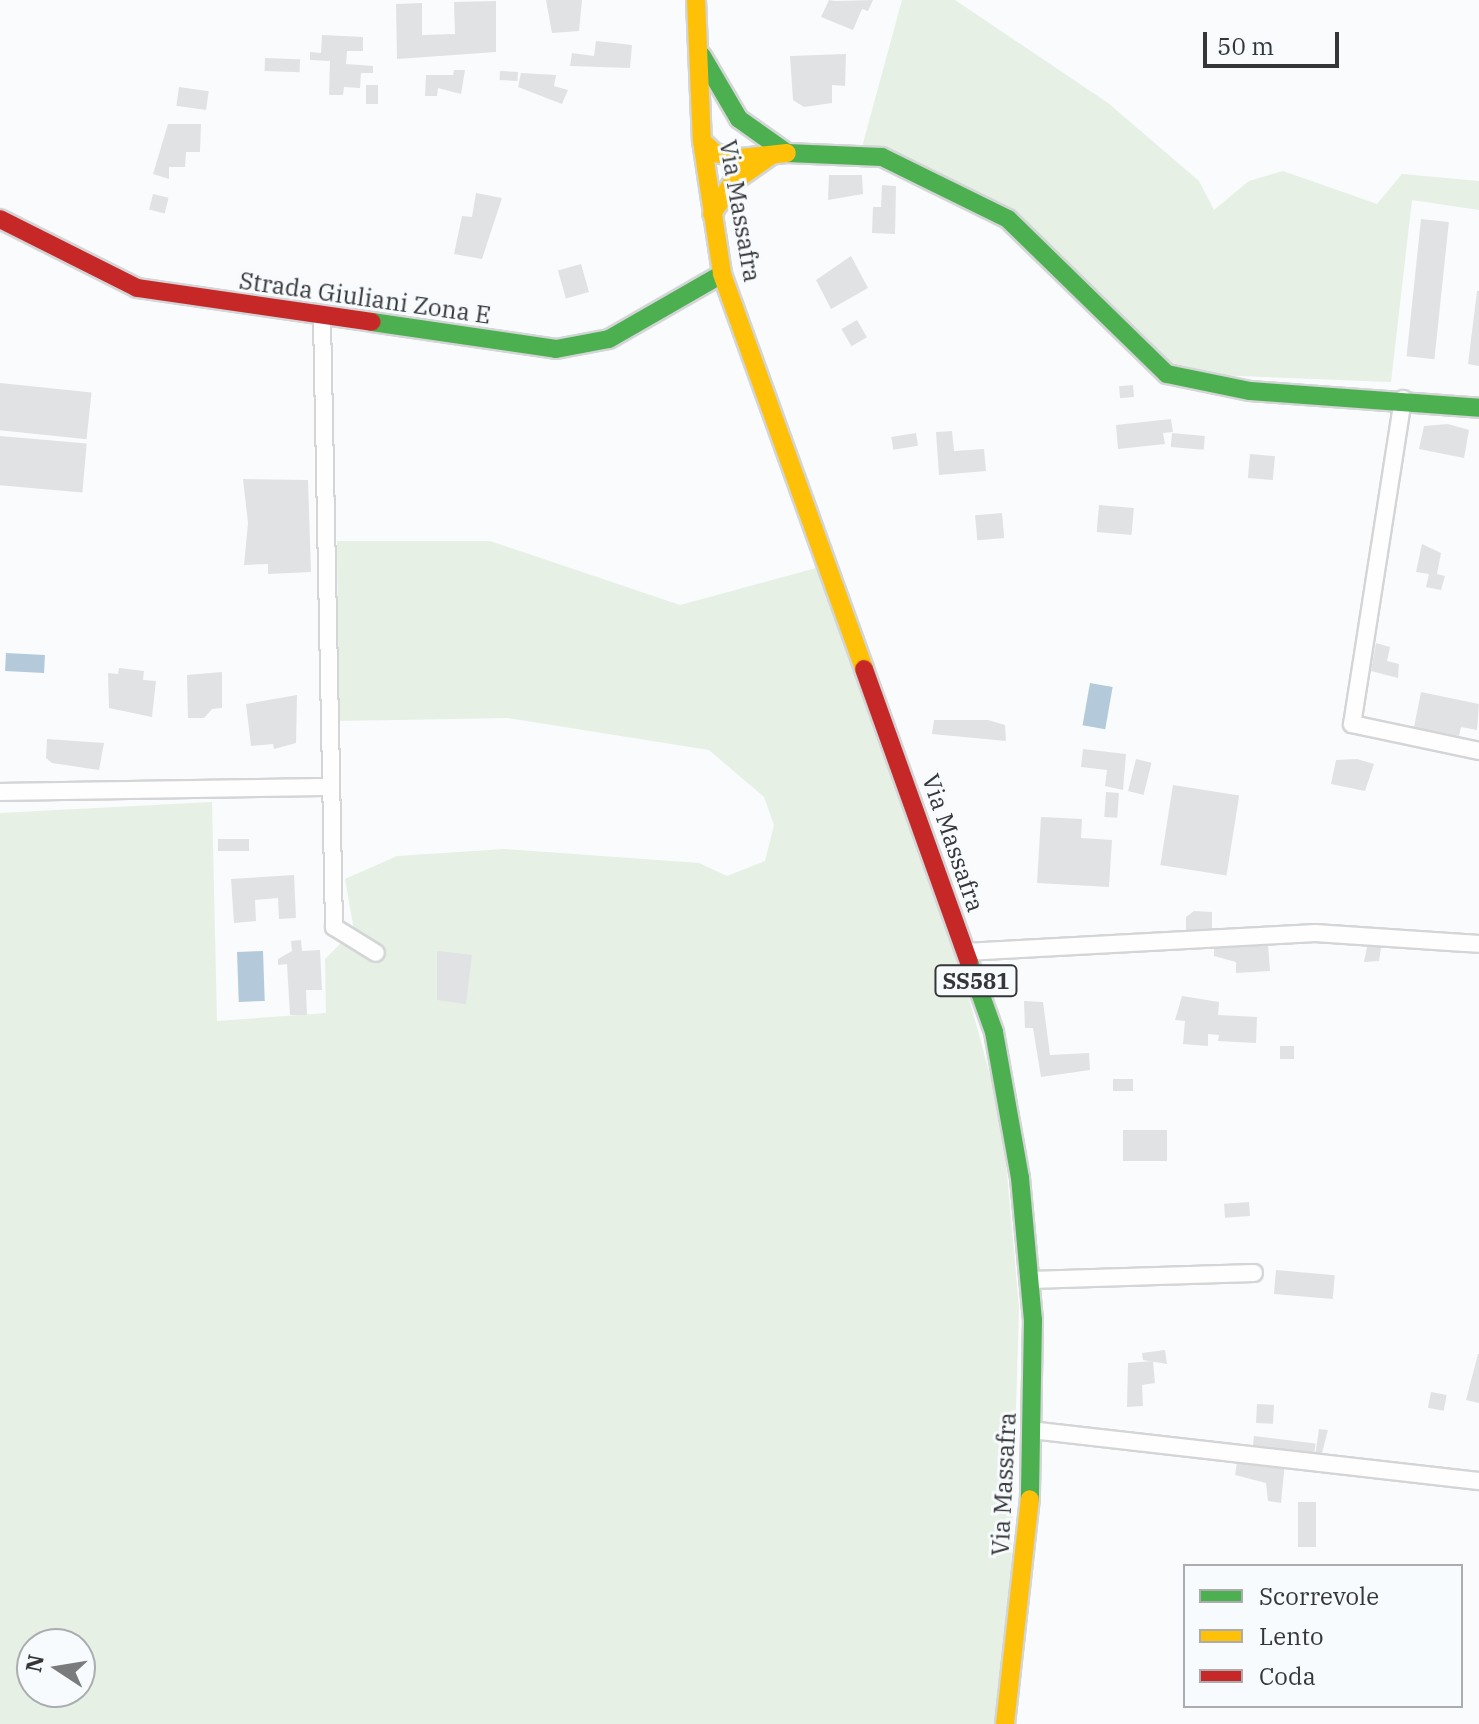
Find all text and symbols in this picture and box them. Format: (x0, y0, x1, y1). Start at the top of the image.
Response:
scale bar (1207, 16, 1343, 66)
text: 50 m (1217, 30, 1274, 62)
street label: Via Massafra (713, 138, 767, 284)
street label: Strada Giuliani Zona E (237, 266, 493, 330)
street label: Via Massafra (916, 770, 990, 916)
road number: SS581 (934, 963, 1018, 999)
street label: Via Massafra (986, 1411, 1022, 1557)
legend (1183, 1564, 1463, 1708)
text: Scorrevole (1259, 1580, 1379, 1612)
text: Lento (1259, 1620, 1323, 1652)
north arrow (16, 1628, 96, 1708)
text: N (18, 1652, 50, 1675)
text: Coda (1259, 1660, 1316, 1692)

